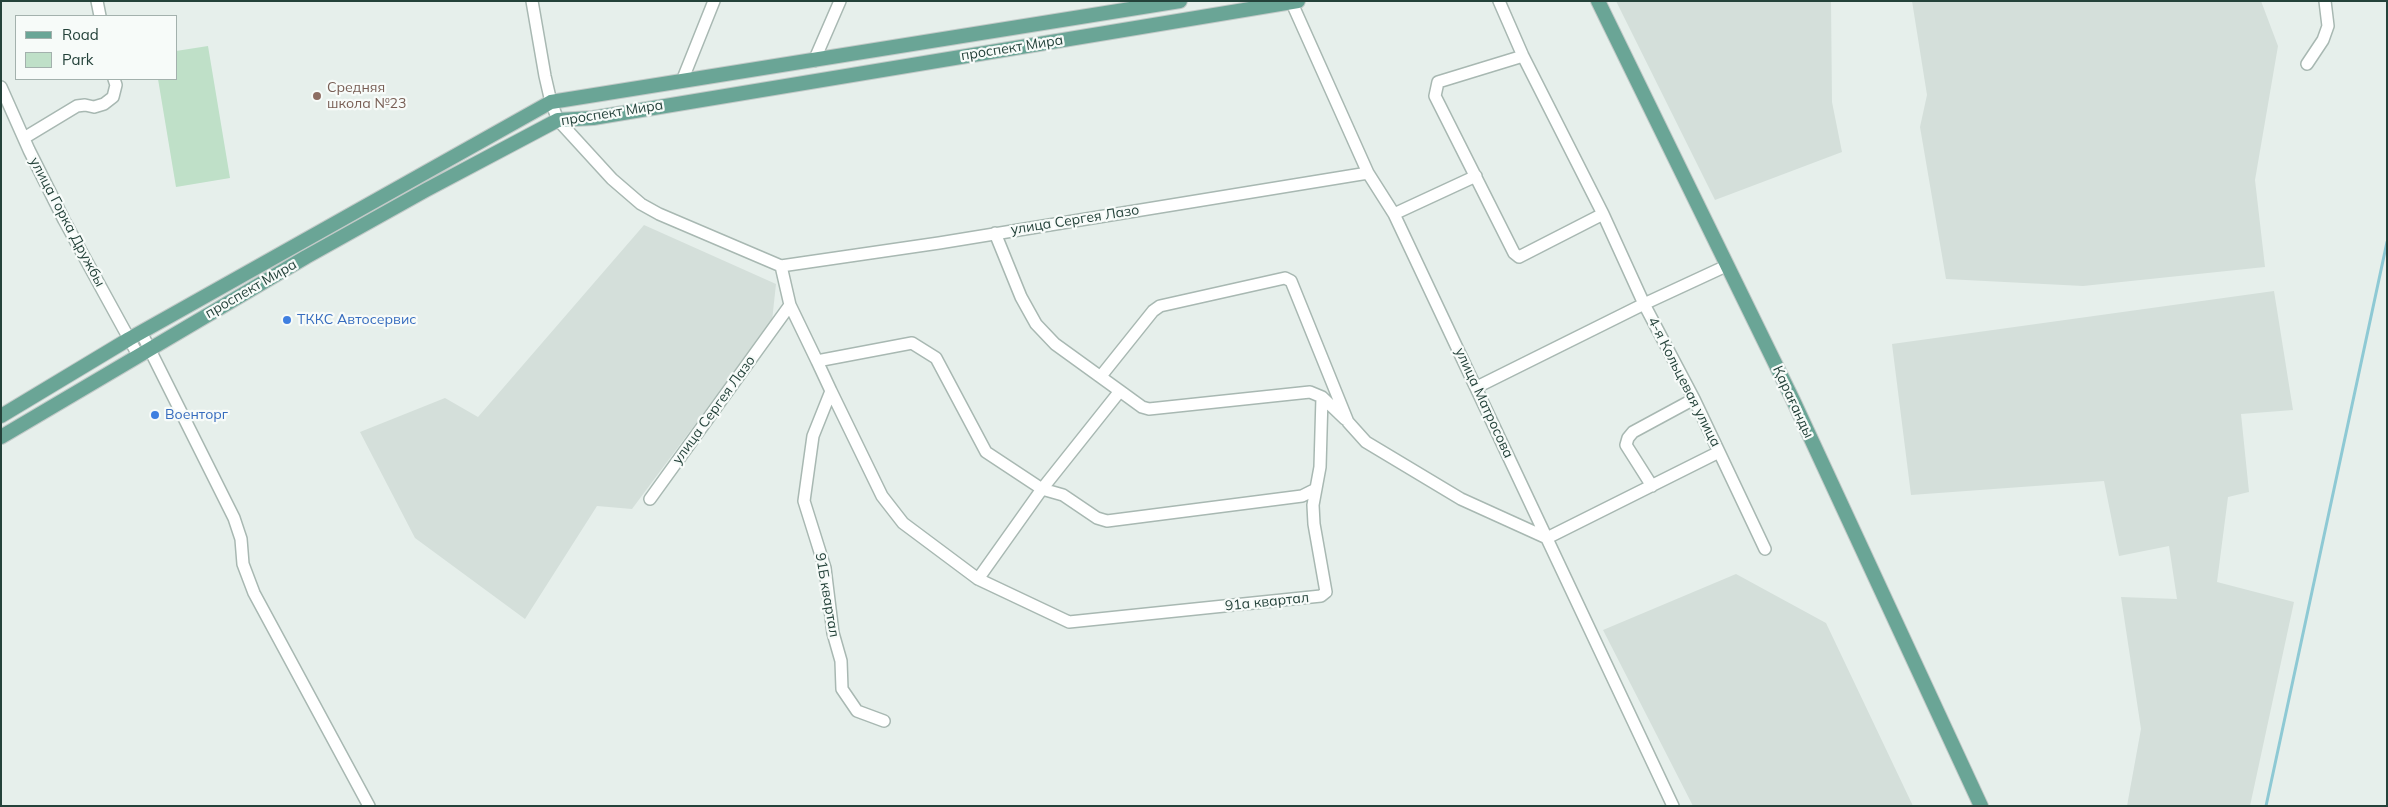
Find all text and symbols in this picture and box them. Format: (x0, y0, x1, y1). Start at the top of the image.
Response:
legend (15, 15, 178, 80)
text: Road (62, 25, 99, 44)
street label: проспект Мира (960, 32, 1064, 64)
text: Park (62, 50, 94, 69)
place label: Средняя школа №23 (327, 80, 406, 112)
marker: Средняя школа №23 (311, 90, 323, 102)
street label: проспект Мира (560, 97, 664, 129)
street label: улица Горка Дружбы (26, 154, 108, 290)
street label: улица Сергея Лазо (1010, 202, 1140, 238)
street label: проспект Мира (202, 256, 300, 322)
place label: ТККС Автосервис (297, 312, 416, 328)
marker: ТККС Автосервис (281, 314, 293, 326)
street label: 4-я Кольцевая улица (1644, 314, 1724, 450)
street label: улица Матросова (1451, 345, 1517, 461)
street label: улица Сергея Лазо (669, 352, 759, 468)
street label: Қарағанды (1769, 363, 1817, 441)
place label: Военторг (165, 407, 228, 423)
marker: Военторг (149, 409, 161, 421)
street label: 91Б квартал (811, 551, 843, 639)
street label: 91а квартал (1224, 589, 1310, 615)

